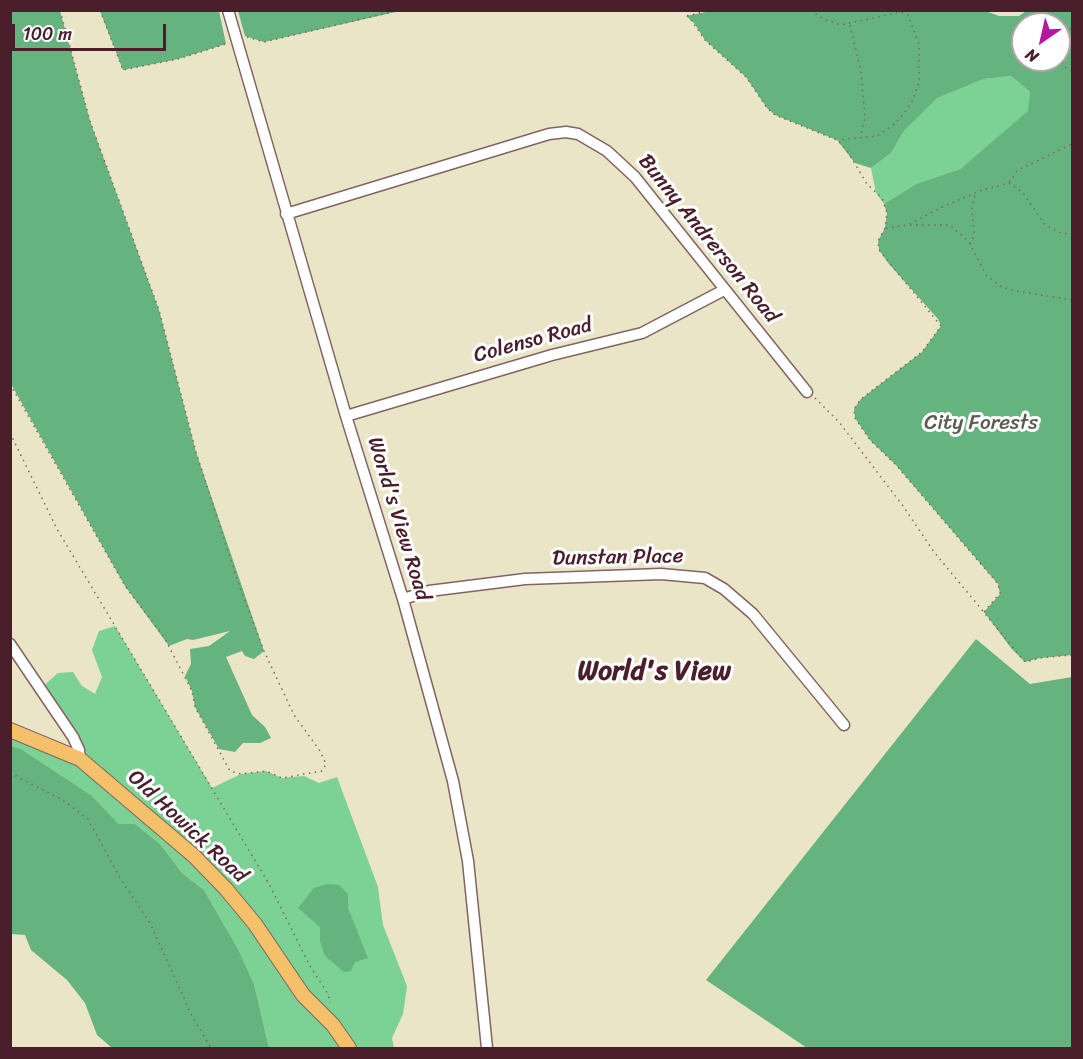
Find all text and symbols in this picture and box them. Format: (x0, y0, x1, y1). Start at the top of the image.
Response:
scale bar (15, 12, 170, 50)
north arrow (1011, 12, 1071, 72)
text: 100 m (23, 18, 72, 50)
text: N (1019, 41, 1044, 71)
street label: Bunny Andrerson Road (632, 150, 784, 328)
street label: Colenso Road (471, 313, 595, 369)
park label: City Forests (924, 411, 1038, 437)
street label: World's View Road (361, 434, 435, 604)
street label: Dunstan Place (552, 544, 684, 572)
district label: World's View (577, 656, 731, 688)
street label: Old Howick Road (122, 765, 252, 889)

